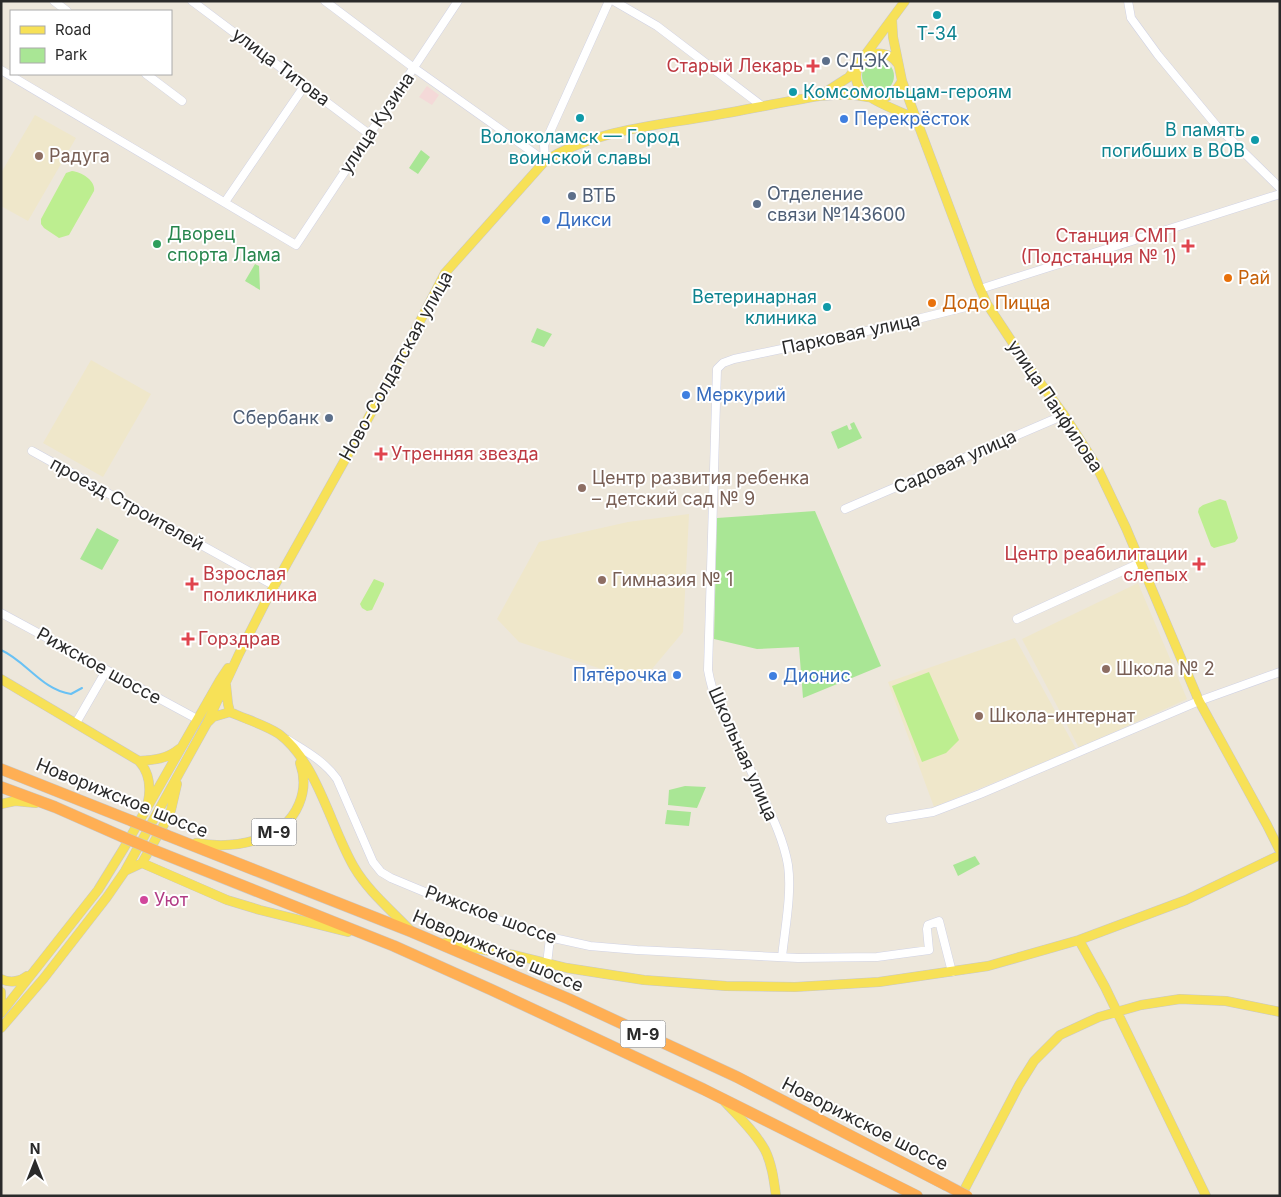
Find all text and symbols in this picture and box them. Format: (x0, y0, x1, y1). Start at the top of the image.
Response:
marker: Т-34 (931, 9, 943, 21)
legend (10, 10, 172, 75)
text: Road (55, 20, 91, 39)
street label: улица Титова (228, 23, 334, 110)
place label: Т-34 (916, 23, 958, 44)
text: Park (55, 45, 88, 64)
place label: СДЭК (836, 50, 889, 71)
place label: Старый Лекарь (666, 55, 803, 76)
marker: СДЭК (820, 55, 832, 67)
marker: Старый Лекарь (807, 60, 819, 72)
street label: улица Кузина (335, 68, 418, 177)
place label: Комсомольцам-героям (803, 81, 1012, 102)
marker: Комсомольцам-героям (787, 86, 799, 98)
place label: Перекрёсток (854, 108, 970, 129)
marker: Волоколамск — Город воинской славы (574, 112, 586, 124)
marker: Перекрёсток (838, 113, 850, 125)
place label: В память погибших в ВОВ (1101, 119, 1245, 161)
place label: Волоколамск — Город воинской славы (480, 126, 680, 168)
marker: В память погибших в ВОВ (1249, 134, 1261, 146)
place label: Радуга (49, 145, 110, 166)
marker: Радуга (33, 150, 45, 162)
place label: Отделение связи №143600 (767, 183, 906, 225)
place label: ВТБ (582, 185, 616, 206)
marker: ВТБ (566, 190, 578, 202)
marker: Отделение связи №143600 (751, 198, 763, 210)
place label: Дикси (556, 209, 612, 230)
marker: Дикси (540, 214, 552, 226)
place label: Дворец спорта Лама (167, 223, 281, 265)
place label: Станция СМП (Подстанция № 1) (1021, 225, 1177, 267)
marker: Дворец спорта Лама (151, 238, 163, 250)
marker: Станция СМП (Подстанция № 1) (1181, 239, 1195, 253)
street label: Ново-Солдатская улица (335, 267, 457, 464)
place label: Рай (1238, 267, 1270, 288)
marker: Рай (1222, 272, 1234, 284)
place label: Ветеринарная клиника (692, 286, 817, 328)
place label: Додо Пицца (942, 292, 1050, 313)
marker: Додо Пицца (926, 297, 938, 309)
marker: Ветеринарная клиника (821, 301, 833, 313)
street label: Парковая улица (780, 309, 922, 358)
street label: улица Панфилова (1003, 336, 1107, 476)
place label: Меркурий (696, 384, 786, 405)
marker: Меркурий (680, 389, 692, 401)
place label: Сбербанк (233, 407, 319, 428)
marker: Сбербанк (323, 412, 335, 424)
street label: Садовая улица (890, 425, 1019, 498)
place label: Утренняя звезда (391, 443, 539, 464)
marker: Утренняя звезда (375, 448, 387, 460)
street label: проезд Строителей (47, 453, 208, 555)
place label: Центр развития ребенка – детский сад № 9 (592, 467, 809, 509)
marker: Центр развития ребенка – детский сад № 9 (576, 482, 588, 494)
place label: Центр реабилитации слепых (1005, 543, 1188, 585)
marker: Центр реабилитации слепых (1192, 557, 1206, 571)
place label: Взрослая поликлиника (203, 563, 317, 605)
place label: Гимназия № 1 (612, 569, 733, 590)
marker: Гимназия № 1 (596, 574, 608, 586)
marker: Взрослая поликлиника (185, 577, 199, 591)
street label: Рижское шоссе (33, 623, 165, 708)
place label: Горздрав (198, 628, 281, 649)
marker: Горздрав (182, 633, 194, 645)
place label: Школа № 2 (1116, 658, 1215, 679)
marker: Школа № 2 (1100, 663, 1112, 675)
place label: Пятёрочка (573, 664, 667, 685)
place label: Дионис (783, 665, 851, 686)
marker: Пятёрочка (671, 669, 683, 681)
marker: Дионис (767, 670, 779, 682)
street label: Школьная улица (704, 683, 782, 824)
place label: Школа-интернат (989, 705, 1136, 726)
marker: Школа-интернат (973, 710, 985, 722)
street label: Новорижское шоссе (33, 753, 211, 842)
road number: М-9 (252, 819, 296, 846)
street label: Рижское шоссе (422, 881, 560, 948)
place label: Уют (154, 889, 189, 910)
marker: Уют (138, 894, 150, 906)
street label: Новорижское шоссе (410, 905, 587, 996)
road number: М-9 (620, 1021, 666, 1048)
street label: Новорижское шоссе (779, 1073, 952, 1175)
north arrow (10, 1137, 60, 1187)
text: N (30, 1140, 40, 1157)

